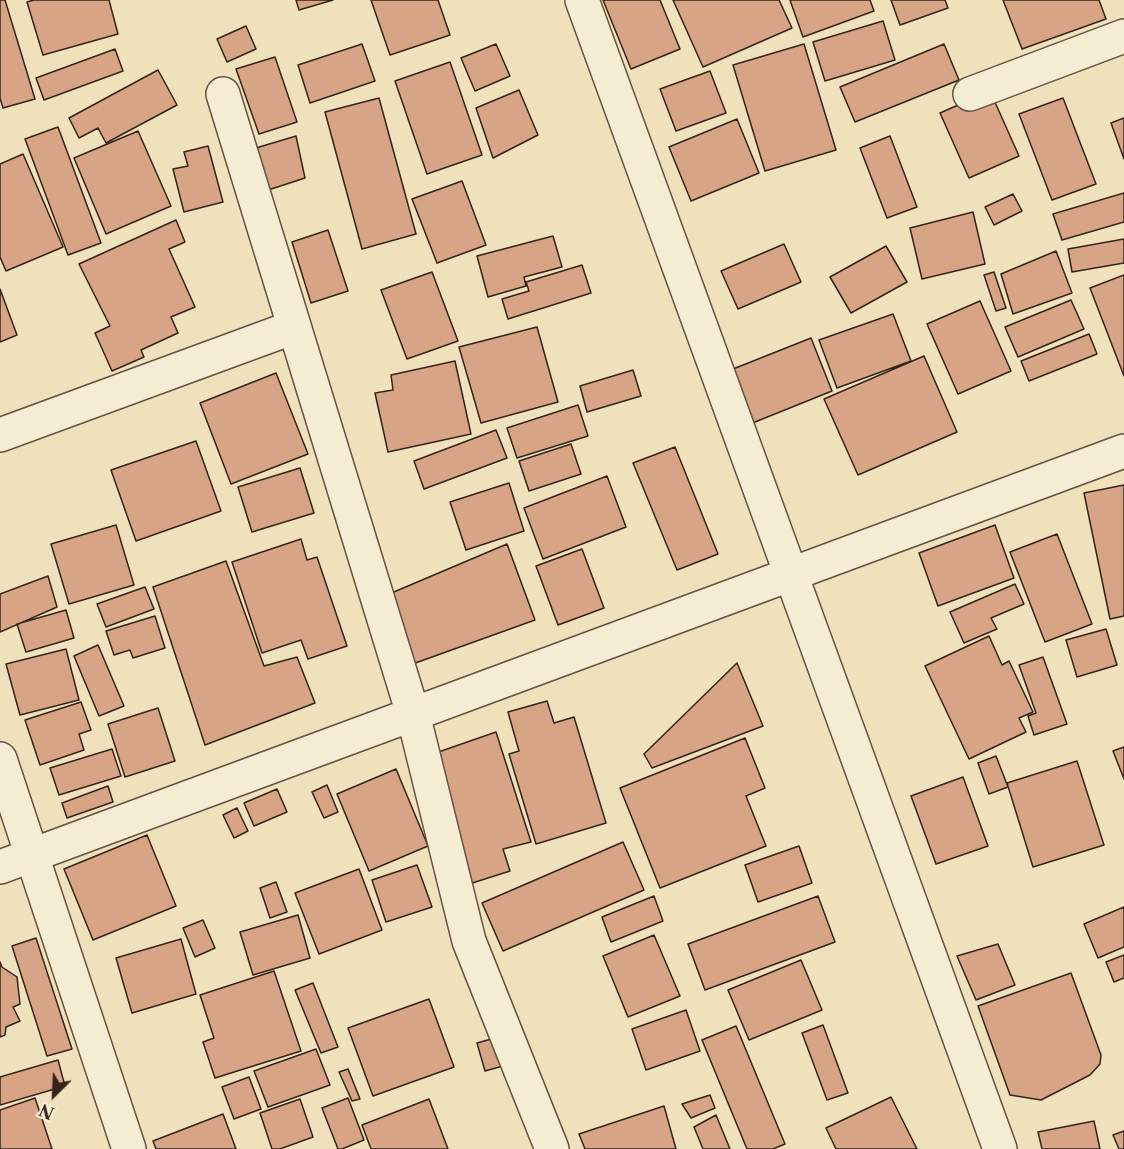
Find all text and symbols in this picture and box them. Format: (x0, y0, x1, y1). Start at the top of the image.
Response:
north arrow (24, 1065, 84, 1125)
text: N (36, 1099, 57, 1123)

